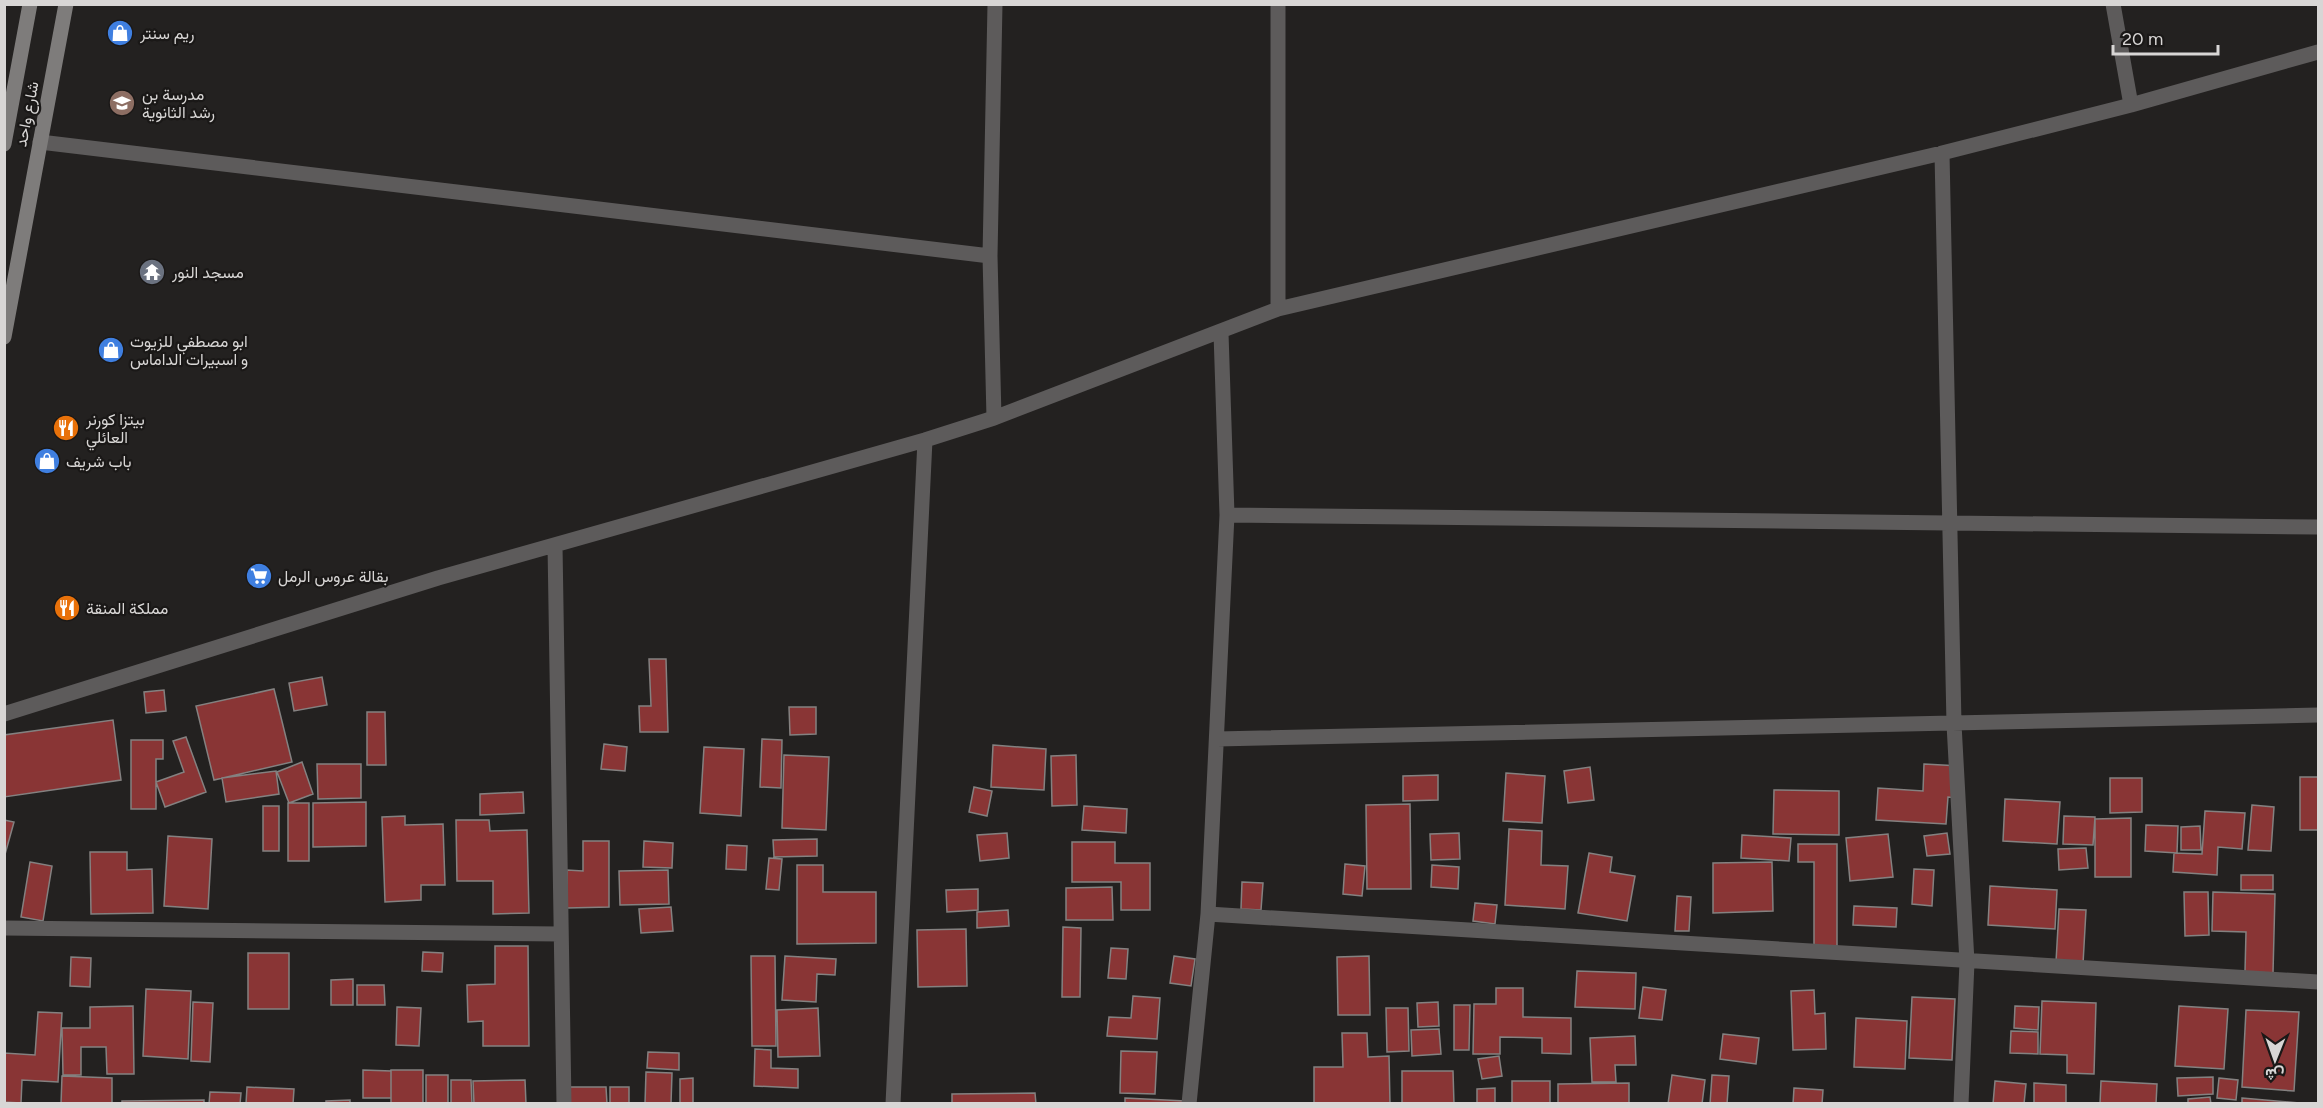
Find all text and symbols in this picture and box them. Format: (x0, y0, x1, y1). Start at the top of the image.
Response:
shop icon: ريم سنتر (105, 18, 135, 48)
scale bar (2113, 18, 2218, 56)
place label: ريم سنتر (139, 24, 194, 44)
text: 20 m (2122, 28, 2163, 50)
street label: شارع واحد (11, 80, 45, 149)
place label: مدرسة بن رشد الثانوية (142, 85, 215, 123)
school or university icon: مدرسة بن رشد الثانوية (107, 88, 137, 118)
temple icon: مسجد النور (137, 257, 167, 287)
place label: مسجد النور (171, 263, 244, 283)
place label: ابو مصطفي للزيوت و اسبيرات الداماس (130, 332, 248, 370)
shop icon: ابو مصطفي للزيوت و اسبيرات الداماس (96, 335, 126, 365)
place label: بيتزا كورنر العائلي (85, 410, 145, 451)
restaurant icon: بيتزا كورنر العائلي (51, 413, 81, 443)
shop icon: باب شريف (32, 446, 62, 476)
place label: باب شريف (66, 452, 132, 472)
supermarket icon: بقالة عروس الرمل (244, 561, 274, 591)
place label: بقالة عروس الرمل (278, 567, 388, 587)
restaurant icon: مملكة المنقة (52, 593, 82, 623)
place label: مملكة المنقة (86, 599, 168, 618)
north arrow (2245, 1030, 2305, 1090)
text: ش (2265, 1065, 2285, 1084)

